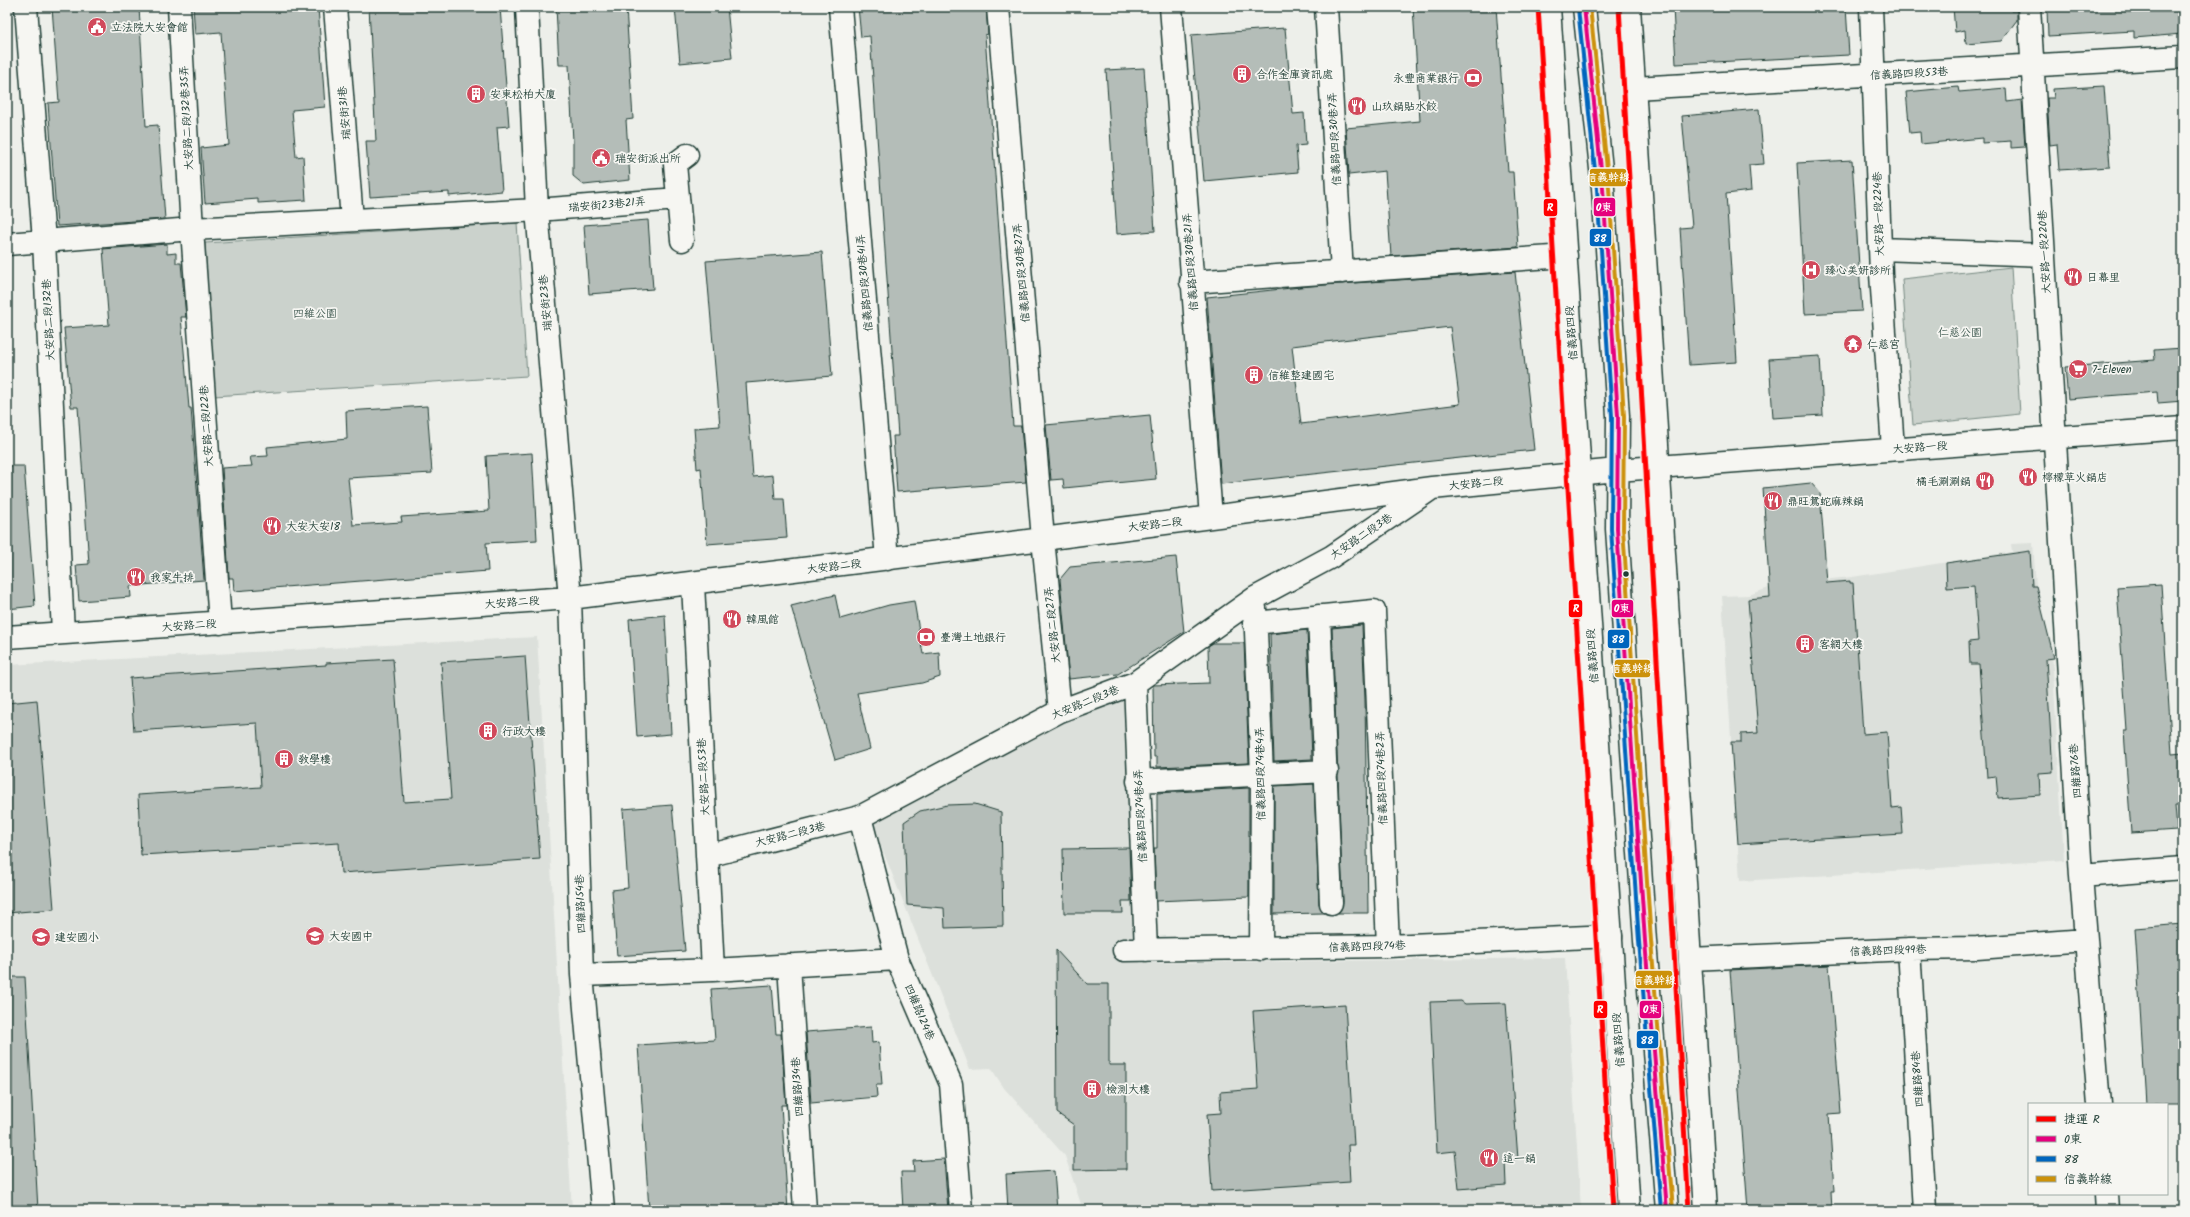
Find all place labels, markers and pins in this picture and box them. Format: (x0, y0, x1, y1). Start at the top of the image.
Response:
public building icon: 立法院大安會館 (86, 16, 108, 38)
place label: 立法院大安會館 (111, 19, 188, 37)
building icon: 合作金庫資訊處 (1231, 63, 1253, 85)
place label: 合作金庫資訊處 (1256, 66, 1333, 84)
bank icon: 永豐商業銀行 (1462, 67, 1484, 89)
place label: 永豐商業銀行 (1393, 70, 1459, 88)
building icon: 安東松柏大廈 (465, 83, 487, 105)
place label: 安東松柏大廈 (490, 86, 556, 104)
restaurant icon: 山玖鍋貼水餃 (1346, 95, 1368, 117)
place label: 山玖鍋貼水餃 (1371, 98, 1437, 116)
public building icon: 瑞安街派出所 (590, 147, 612, 169)
place label: 瑞安街派出所 (615, 150, 681, 168)
hospital icon: 臻心美妍診所 (1800, 259, 1822, 281)
place label: 臻心美妍診所 (1825, 262, 1891, 280)
restaurant icon: 日幕里 (2062, 266, 2084, 288)
place label: 日幕里 (2087, 269, 2120, 287)
temple icon: 仁慈宮 (1842, 333, 1864, 355)
place label: 仁慈宮 (1867, 336, 1900, 354)
supermarket icon: 7-Eleven (2067, 358, 2089, 380)
place label: 7-Eleven (2092, 361, 2132, 379)
building icon: 信維整建國宅 (1243, 364, 1265, 386)
place label: 信維整建國宅 (1268, 367, 1334, 385)
restaurant icon: 檸檬草火鍋店 (2017, 466, 2039, 488)
place label: 檸檬草火鍋店 (2042, 469, 2108, 487)
restaurant icon: 橘毛涮涮鍋 (1974, 470, 1996, 492)
place label: 橘毛涮涮鍋 (1916, 473, 1971, 491)
restaurant icon: 鼎旺鴛蛇麻辣鍋 (1762, 490, 1784, 512)
place label: 鼎旺鴛蛇麻辣鍋 (1787, 493, 1864, 511)
restaurant icon: 大安大安18 (261, 515, 283, 537)
place label: 大安大安18 (286, 518, 340, 536)
restaurant icon: 我家牛排 (125, 566, 147, 588)
place label: 我家牛排 (150, 569, 194, 587)
unlabelled marker (1621, 569, 1631, 579)
restaurant icon: 韓風館 (721, 608, 743, 630)
place label: 韓風館 (746, 611, 779, 629)
bank icon: 臺灣土地銀行 (915, 626, 937, 648)
place label: 臺灣土地銀行 (940, 629, 1006, 647)
building icon: 客網大樓 (1794, 633, 1816, 655)
place label: 客網大樓 (1819, 636, 1863, 654)
building icon: 行政大樓 (477, 720, 499, 742)
place label: 行政大樓 (502, 723, 546, 741)
building icon: 教學樓 (273, 748, 295, 770)
place label: 教學樓 (298, 751, 331, 769)
school or university icon: 大安國中 (304, 925, 326, 947)
school or university icon: 建安國小 (30, 926, 52, 948)
place label: 大安國中 (329, 928, 373, 946)
place label: 建安國小 (55, 929, 99, 947)
building icon: 檢測大樓 (1081, 1078, 1103, 1100)
place label: 檢測大樓 (1106, 1081, 1150, 1099)
restaurant icon: 這一鍋 (1478, 1147, 1500, 1169)
place label: 這一鍋 (1503, 1150, 1536, 1168)

